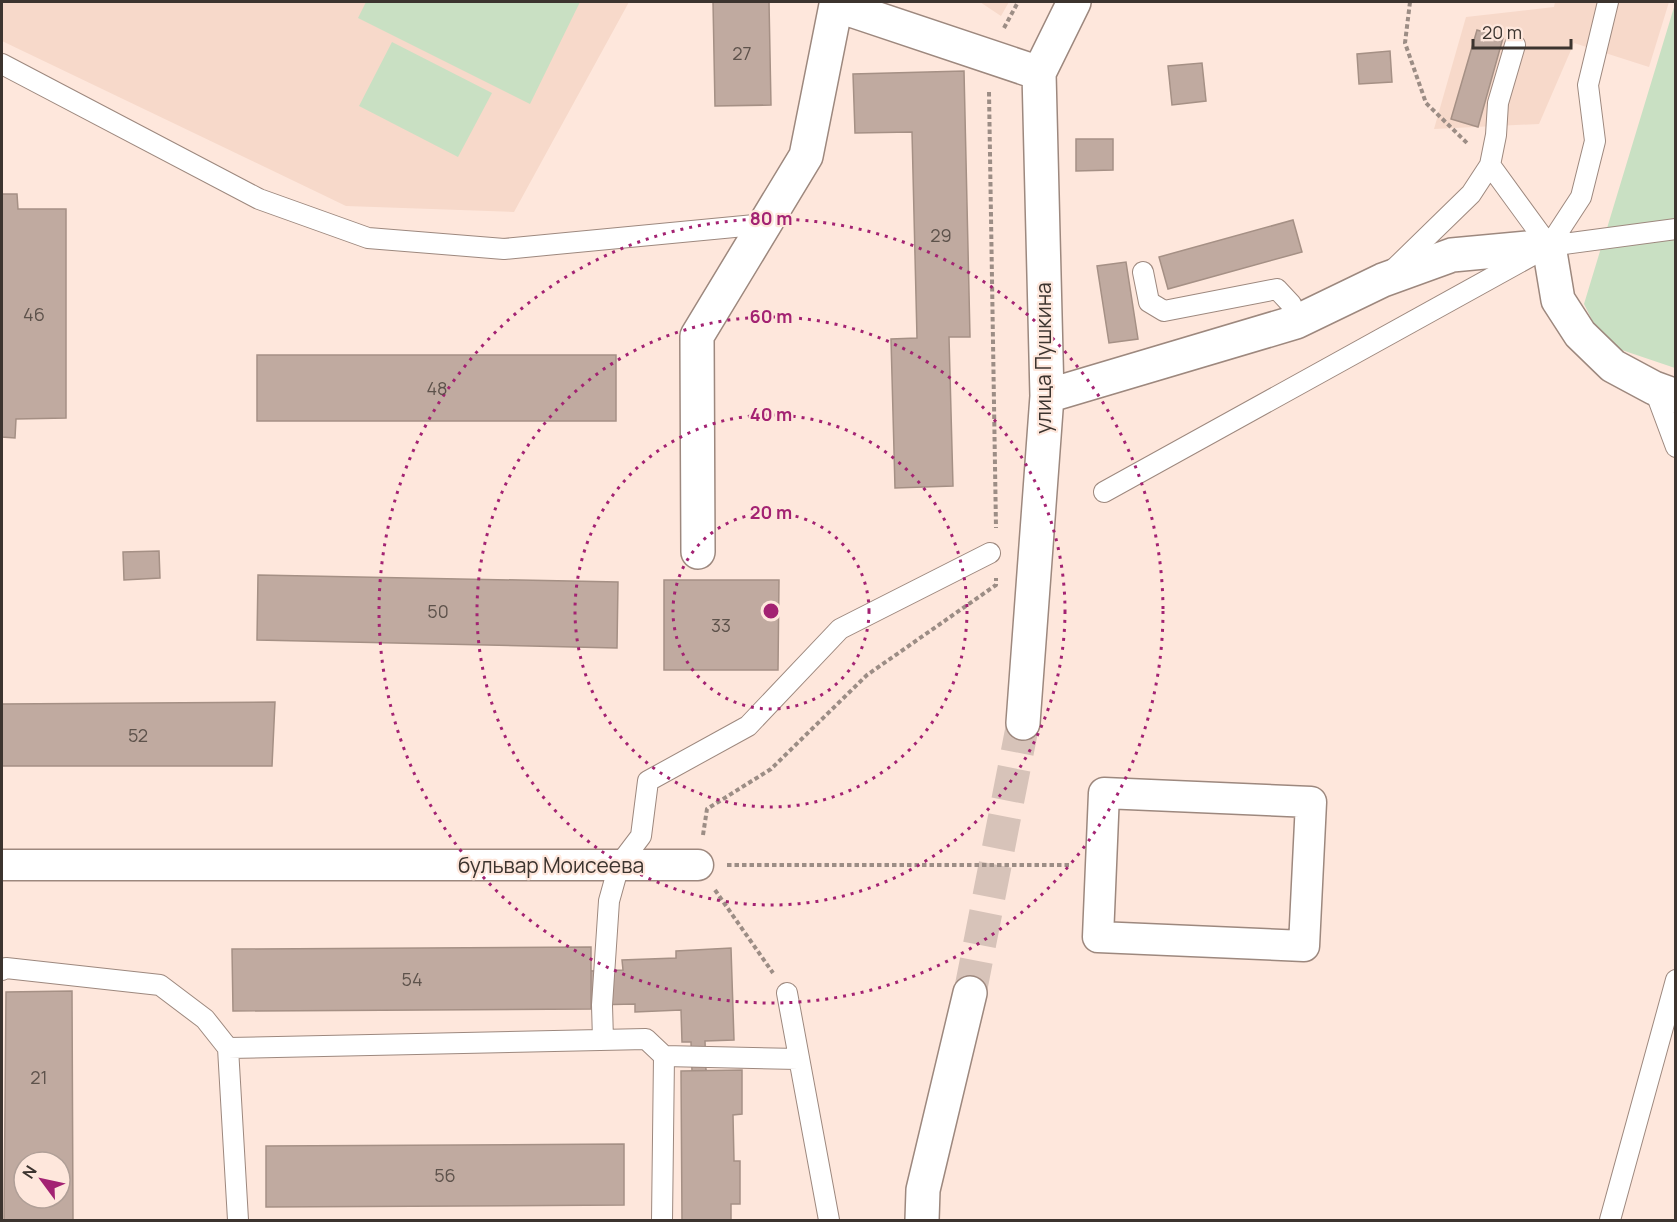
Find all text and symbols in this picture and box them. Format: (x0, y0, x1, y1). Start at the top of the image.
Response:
scale bar (1473, 12, 1570, 50)
text: 20 m (1482, 20, 1522, 44)
house number: 27 (732, 41, 752, 65)
text: 80 m (750, 206, 792, 230)
house number: 29 (930, 223, 952, 247)
street label: улица Пушкина (1029, 282, 1057, 434)
house number: 46 (23, 302, 45, 326)
text: 60 m (750, 304, 792, 328)
house number: 48 (426, 376, 448, 400)
text: 40 m (750, 402, 792, 426)
text: 20 m (750, 500, 792, 524)
house number: 50 (427, 599, 449, 623)
centre of rings (761, 601, 781, 621)
house number: 33 (711, 613, 731, 637)
house number: 52 (128, 723, 148, 747)
street label: бульвар Моисеева (458, 851, 644, 879)
house number: 54 (401, 967, 423, 991)
house number: 21 (30, 1065, 48, 1089)
north arrow (12, 1150, 72, 1210)
text: N (17, 1161, 42, 1183)
house number: 56 (434, 1163, 456, 1187)

